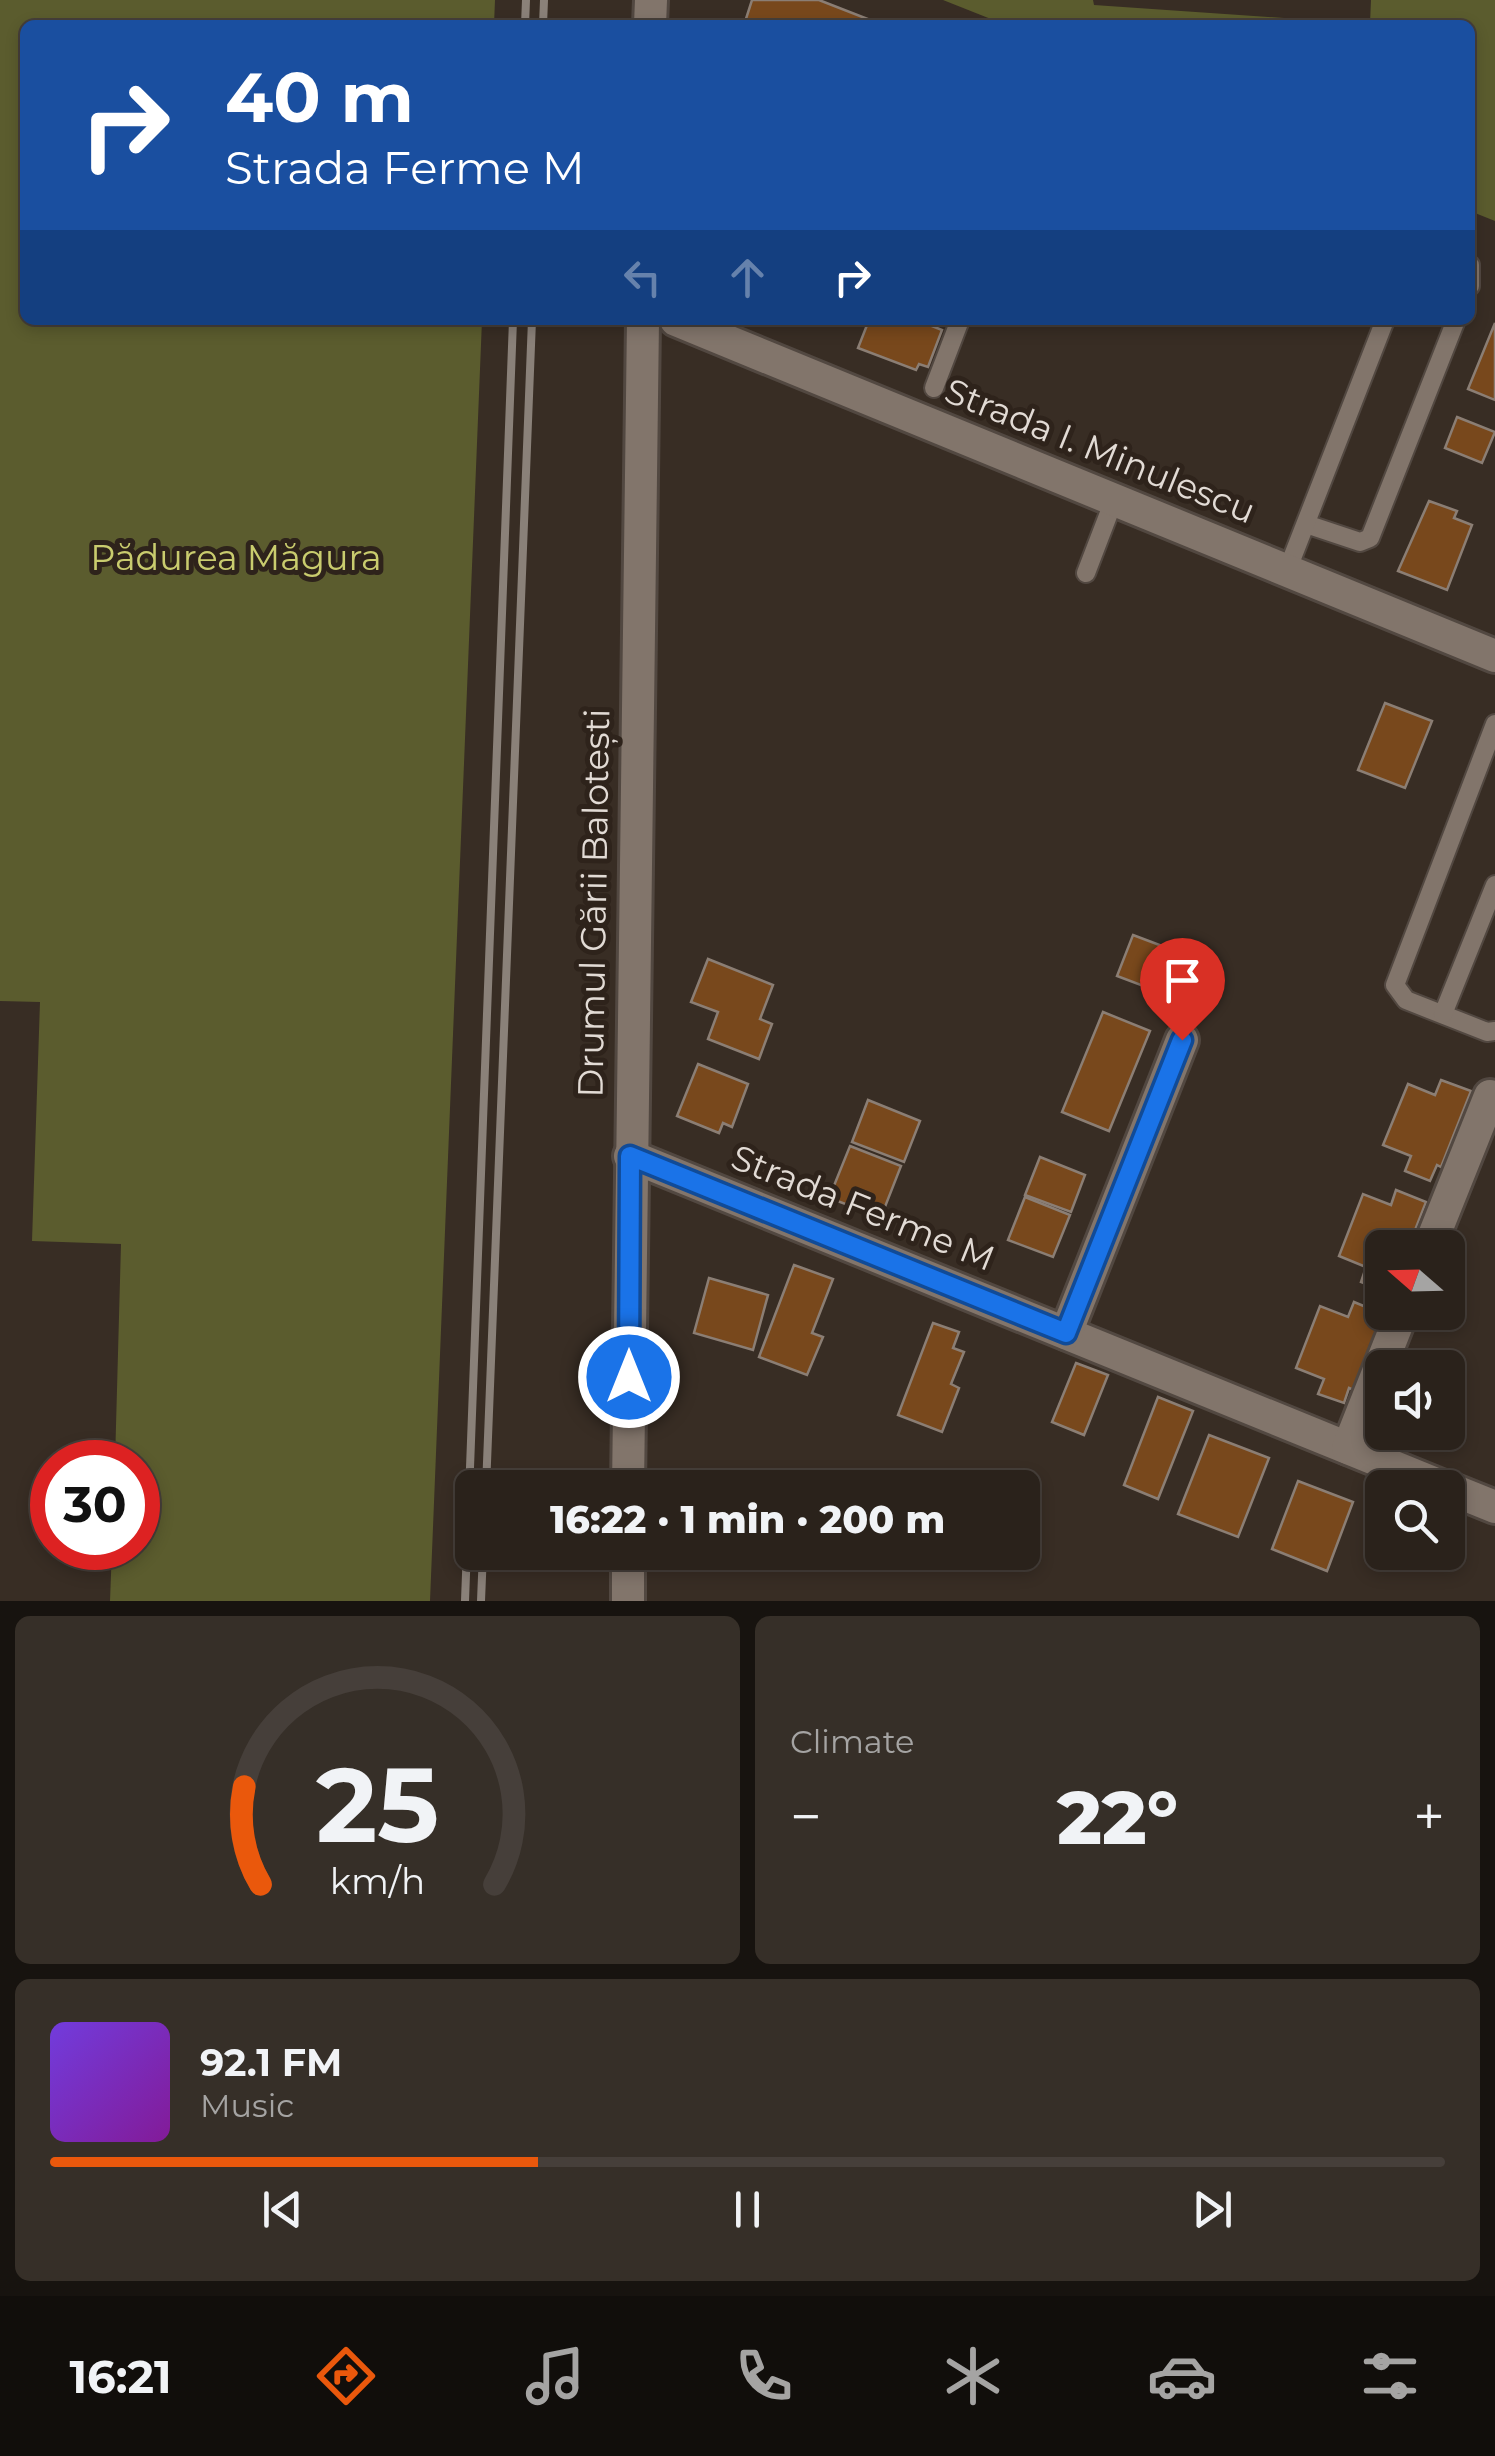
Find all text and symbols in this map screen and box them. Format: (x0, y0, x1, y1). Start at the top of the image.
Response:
text: 40 m (225, 54, 414, 140)
icon: right (60, 60, 190, 190)
text: Strada Ferme M (225, 140, 585, 195)
icon: left (615, 250, 670, 305)
icon: ahead (720, 250, 775, 305)
icon: right (825, 250, 880, 305)
street label: Strada I. Minulescu (939, 369, 1262, 532)
park label: Pădurea Măgura (90, 536, 382, 579)
street label: Drumul Gării Balotești (569, 708, 618, 1098)
pin (1140, 938, 1225, 1041)
icon: arrive (1155, 953, 1210, 1008)
street label: Strada Ferme M (725, 1135, 1001, 1280)
north arrow (1365, 1230, 1465, 1330)
map controls (1365, 1230, 1465, 1570)
position arrow (577, 1325, 681, 1429)
button: sound (1365, 1350, 1465, 1450)
speed limit sign: 30 (30, 1440, 160, 1570)
button: search (1365, 1470, 1465, 1570)
text: 16:22 · 1 min · 200 m (550, 1496, 945, 1543)
text: Climate (790, 1722, 914, 1761)
text: 25 (316, 1741, 439, 1868)
text: 22° (1057, 1771, 1178, 1863)
text: − (790, 1783, 822, 1850)
text: + (1413, 1783, 1445, 1850)
text: km/h (330, 1859, 425, 1903)
text: 92.1 FM (200, 2039, 342, 2086)
text: Music (200, 2086, 294, 2125)
icon: previous (255, 2182, 310, 2237)
icon: pause (720, 2182, 775, 2237)
icon: next (1185, 2182, 1240, 2237)
icon: directions (311, 2341, 381, 2411)
icon: music (520, 2341, 590, 2411)
icon: phone (729, 2341, 799, 2411)
icon: climate (938, 2341, 1008, 2411)
icon: car (1147, 2341, 1217, 2411)
icon: filters (1355, 2341, 1425, 2411)
text: 16:21 (69, 2349, 172, 2404)

